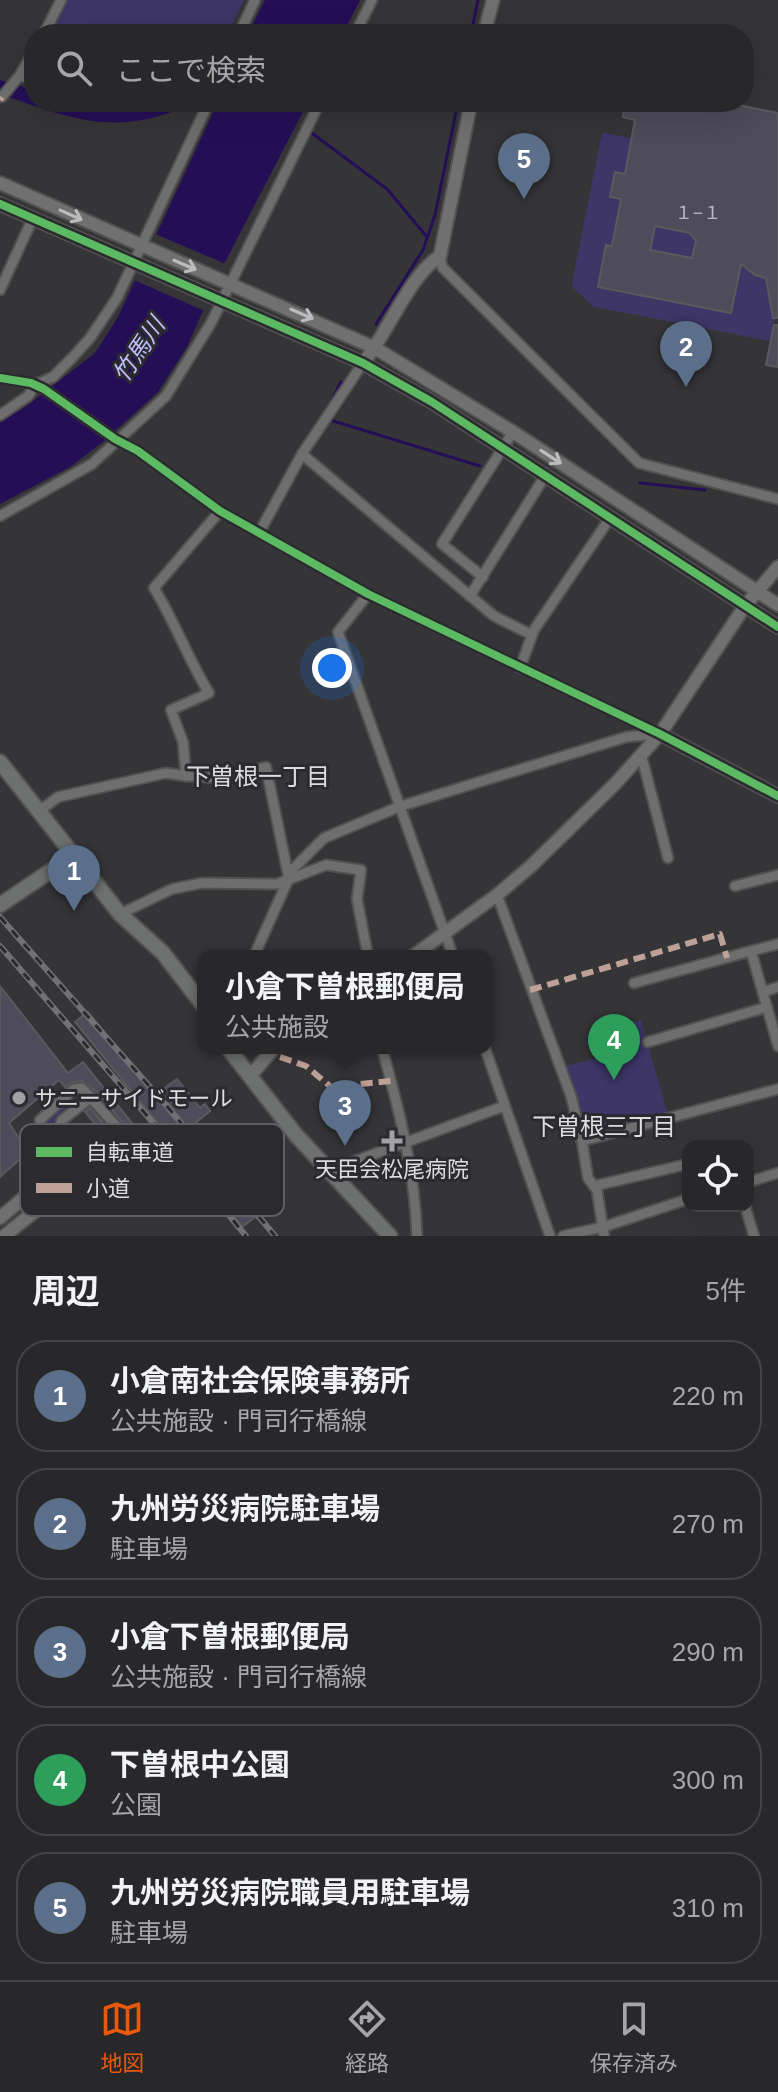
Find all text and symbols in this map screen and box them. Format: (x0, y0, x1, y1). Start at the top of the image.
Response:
search box (24, 24, 754, 112)
icon: search (52, 46, 96, 90)
text: ここで検索 (116, 54, 266, 87)
pin: 5 (498, 133, 550, 199)
house number: １−１ (675, 203, 721, 223)
one-way arrow (58, 208, 82, 223)
one-way arrow (172, 258, 197, 273)
one-way arrow (289, 308, 314, 323)
water label: 竹馬川 (107, 310, 172, 387)
pin: 2 (660, 321, 712, 387)
one-way arrow (540, 449, 562, 466)
your location (312, 648, 352, 688)
district label: 下曽根一丁目 (186, 763, 330, 790)
pin: 1 (48, 845, 100, 911)
popup (197, 950, 493, 1054)
text: 小倉下曽根郵便局 (225, 970, 465, 1003)
text: 公共施設 (225, 1012, 329, 1042)
pin: 4 (588, 1014, 640, 1080)
pin: 3 (319, 1080, 371, 1146)
place label: サニーサイドモール (35, 1086, 233, 1111)
marker: サニーサイドモール (10, 1089, 28, 1107)
district label: 下曽根三丁目 (532, 1113, 676, 1140)
legend (20, 1124, 284, 1216)
marker: 天臣会松尾病院 (381, 1130, 403, 1152)
text: 自転車道 (86, 1140, 174, 1165)
map controls (682, 1140, 754, 1212)
button: locate (682, 1140, 754, 1212)
place label: 天臣会松尾病院 (315, 1157, 469, 1182)
text: 小道 (86, 1176, 130, 1201)
text: 周辺 (32, 1272, 100, 1310)
text: 5件 (706, 1276, 746, 1306)
text: 小倉南社会保険事務所 (110, 1364, 410, 1397)
text: 1 (53, 1381, 67, 1411)
text: 220 m (672, 1381, 744, 1411)
text: 公共施設 · 門司行橋線 (110, 1406, 367, 1436)
text: 九州労災病院駐車場 (110, 1492, 380, 1525)
text: 2 (53, 1509, 67, 1539)
text: 270 m (672, 1509, 744, 1539)
text: 駐車場 (110, 1534, 188, 1564)
text: 小倉下曽根郵便局 (110, 1620, 350, 1653)
text: 3 (53, 1637, 67, 1667)
text: 290 m (672, 1637, 744, 1667)
text: 公共施設 · 門司行橋線 (110, 1662, 367, 1692)
text: 下曽根中公園 (110, 1748, 290, 1781)
text: 4 (53, 1765, 67, 1795)
text: 300 m (672, 1765, 744, 1795)
text: 公園 (110, 1790, 162, 1820)
text: 九州労災病院職員用駐車場 (110, 1876, 470, 1909)
text: 5 (53, 1893, 67, 1923)
text: 310 m (672, 1893, 744, 1923)
text: 駐車場 (110, 1918, 188, 1948)
tab: 地図 (100, 1997, 144, 2077)
tab: 経路 (345, 1997, 389, 2077)
tab: 保存済み (590, 1997, 678, 2077)

